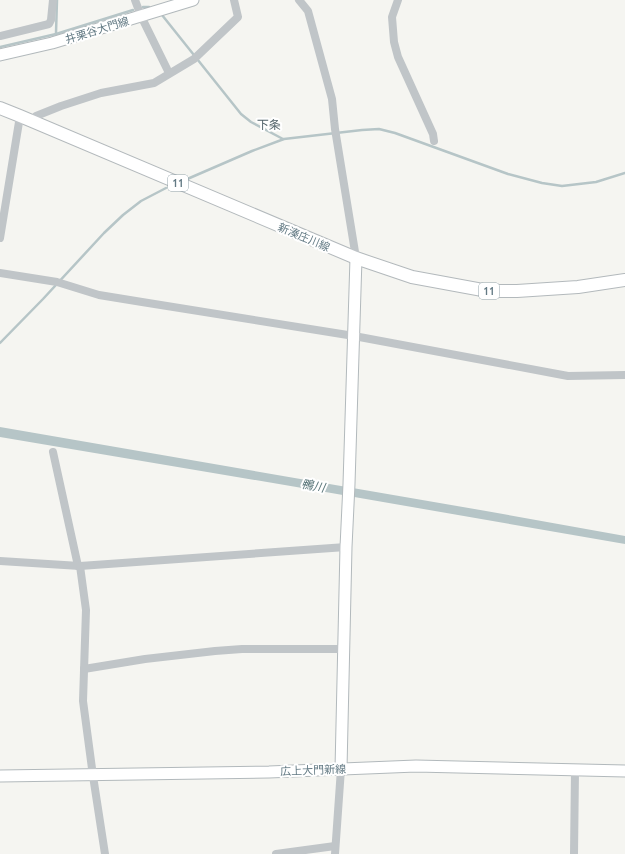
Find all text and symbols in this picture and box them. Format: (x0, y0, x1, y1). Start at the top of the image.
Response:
street label: 井栗谷大門線 (64, 15, 130, 45)
district label: 下条 (257, 118, 281, 131)
road number: 11 (168, 175, 188, 191)
street label: 新湊庄川線 (276, 221, 332, 253)
road number: 11 (479, 283, 499, 299)
water label: 鴨川 (300, 477, 328, 494)
street label: 広上大門新線 (280, 763, 346, 777)

